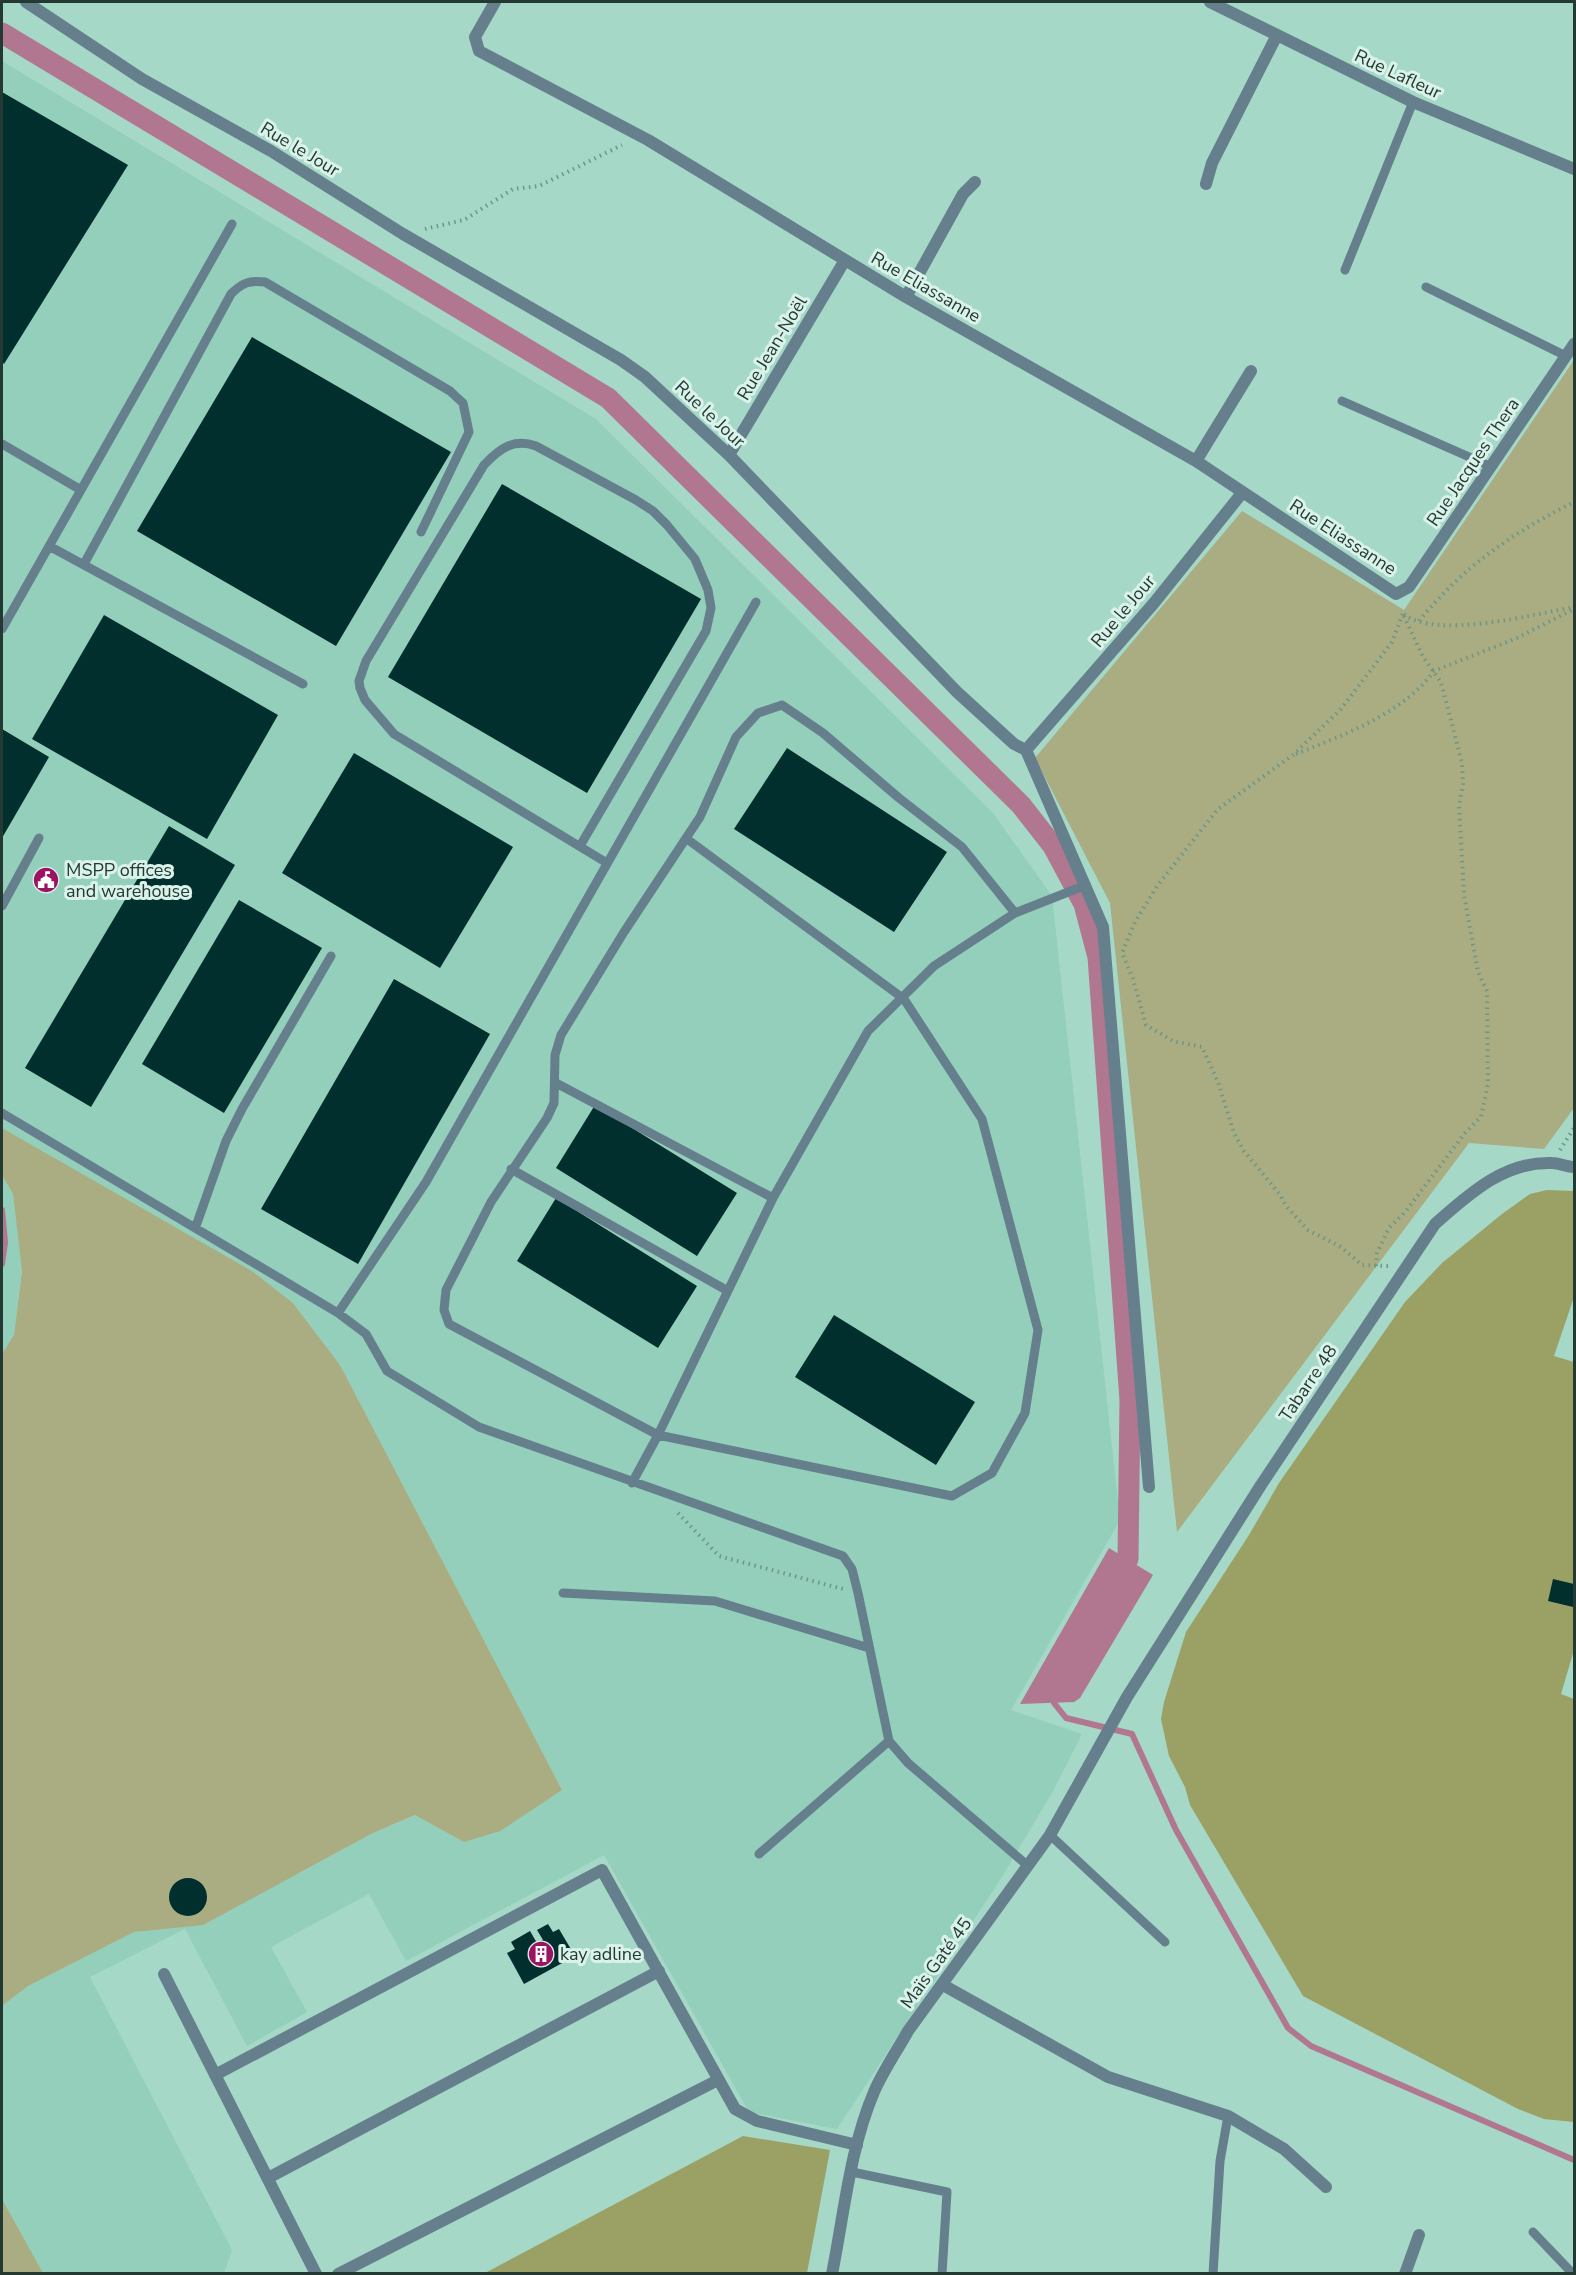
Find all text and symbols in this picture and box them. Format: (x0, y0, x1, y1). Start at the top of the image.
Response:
street label: Rue Lafleur (1351, 43, 1446, 105)
street label: Rue le Jour (256, 116, 344, 182)
street label: Rue Eliassanne (867, 246, 985, 328)
street label: Rue Jean-Noël (731, 291, 813, 404)
street label: Rue le Jour (670, 375, 751, 453)
street label: Rue Jacques Thera (1421, 393, 1525, 531)
street label: Rue Eliassanne (1285, 494, 1401, 580)
street label: Rue le Jour (1085, 569, 1161, 652)
place label: MSPP offices and warehouse (66, 858, 190, 903)
public building icon: MSPP offices and warehouse (31, 865, 61, 895)
street label: Tabarre 48 (1274, 1340, 1342, 1426)
street label: Maïs Gaté 45 (895, 1913, 977, 2013)
building icon: kay adline (526, 1939, 556, 1969)
place label: kay adline (560, 1942, 642, 1966)

